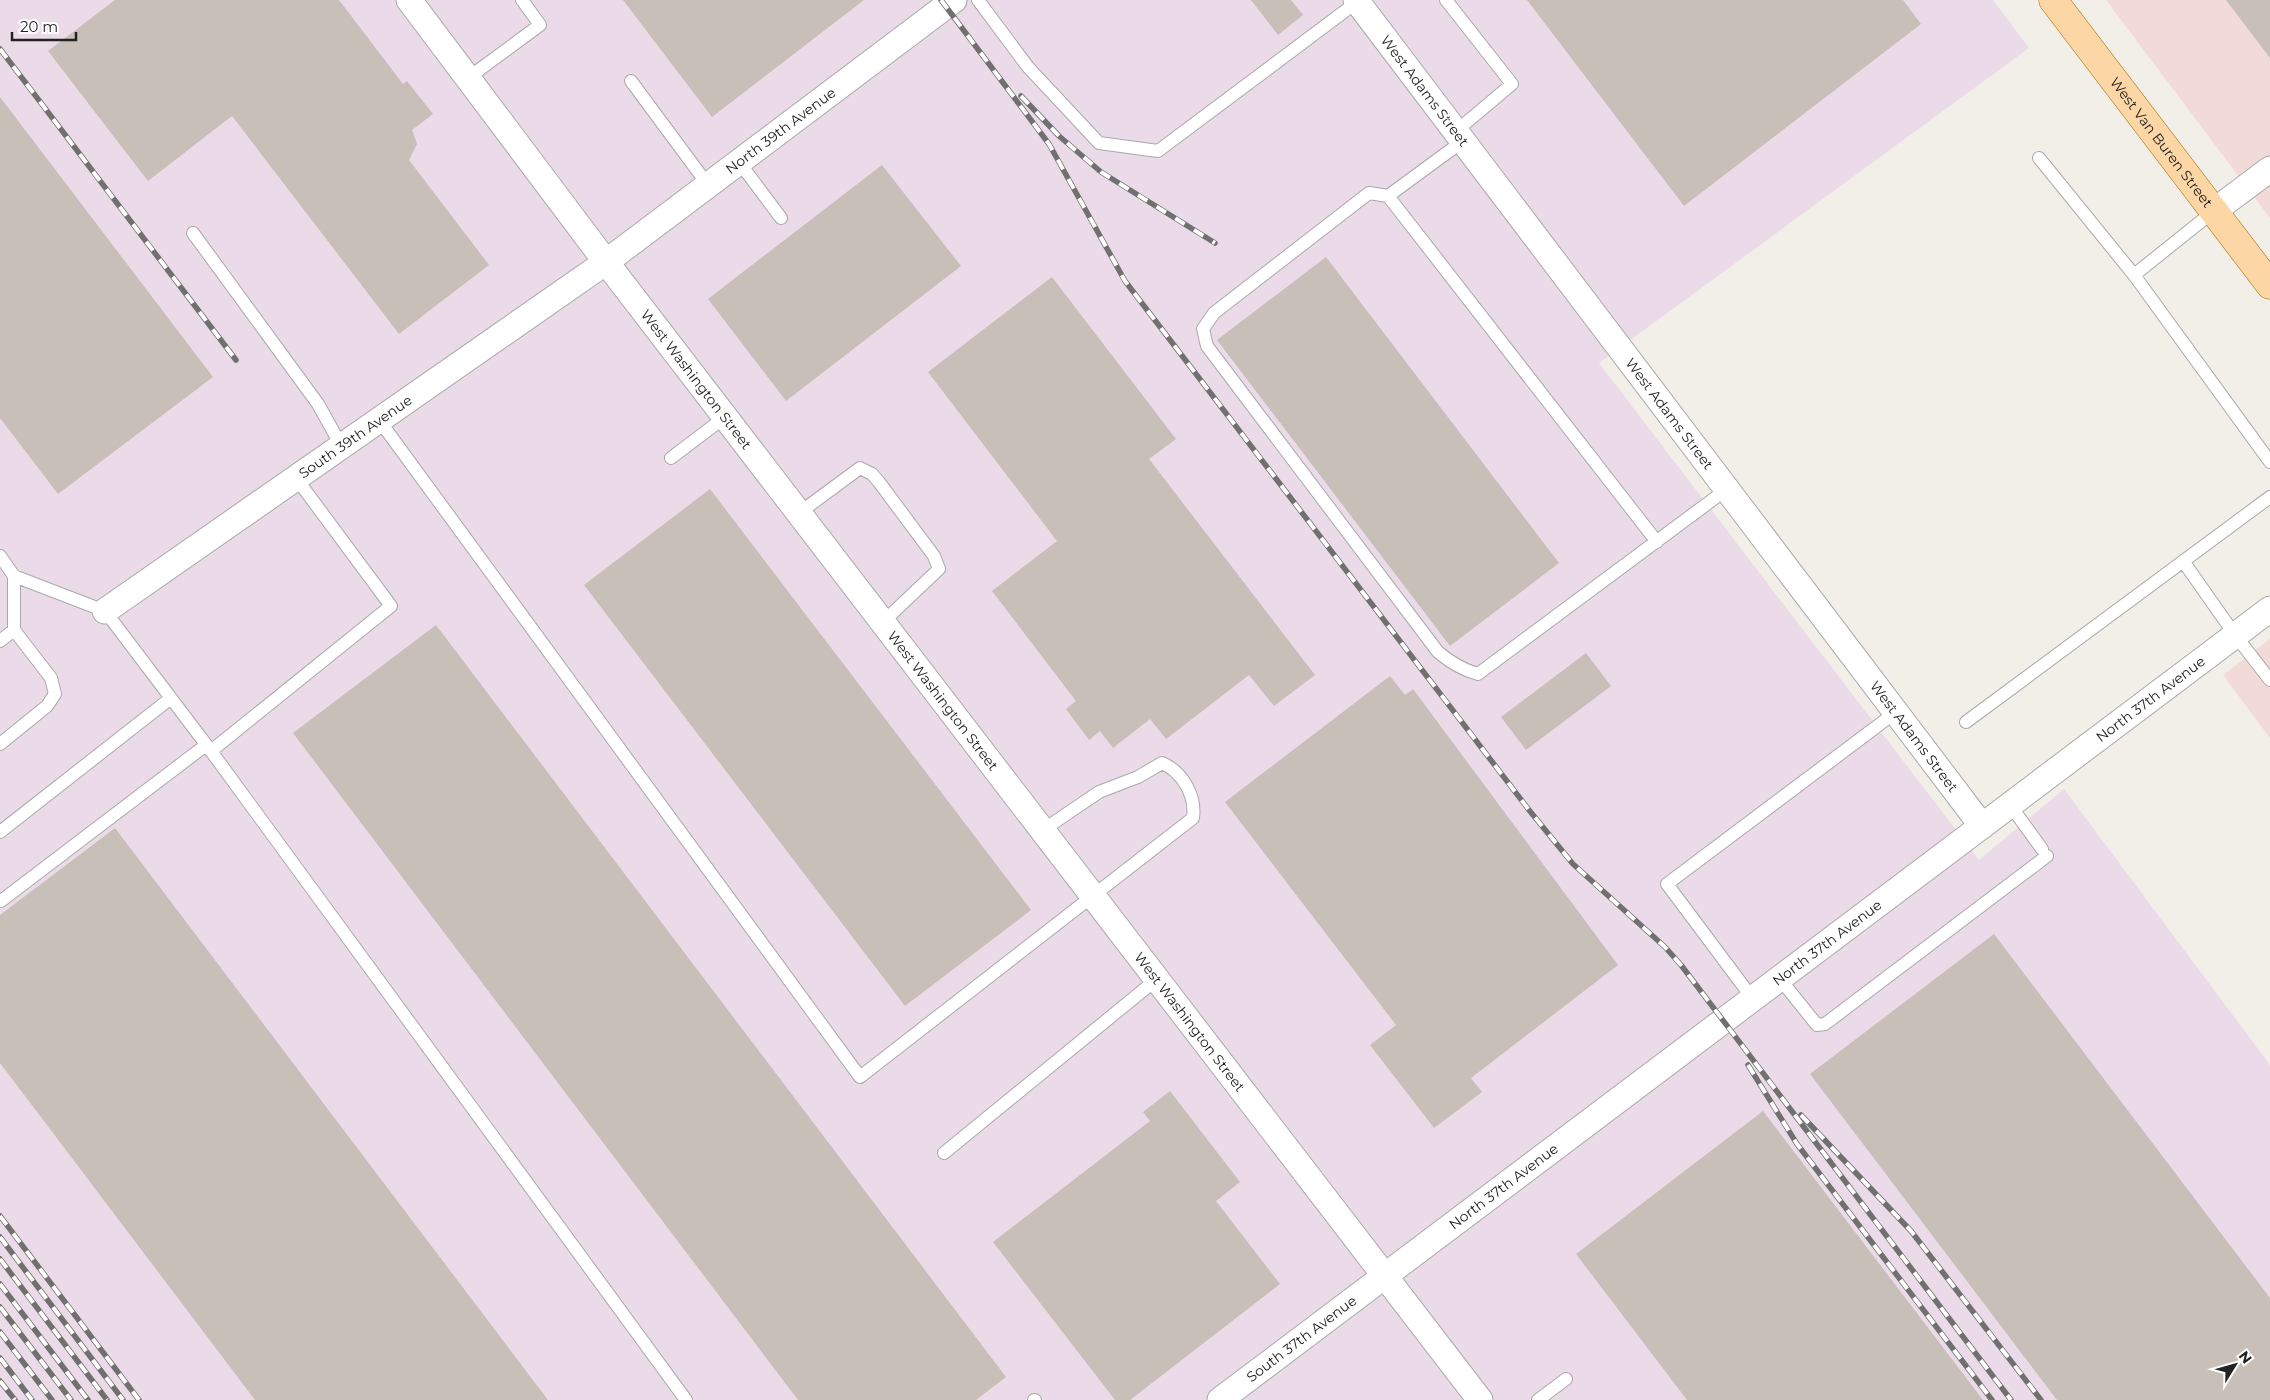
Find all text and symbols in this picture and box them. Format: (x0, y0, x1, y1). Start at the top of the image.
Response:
scale bar (12, 10, 76, 42)
text: 20 m (20, 17, 58, 36)
street label: West Adams Street (1377, 32, 1473, 150)
street label: West Van Buren Street (2106, 74, 2217, 211)
street label: North 39th Avenue (722, 83, 839, 178)
street label: West Washington Street (637, 306, 756, 453)
street label: West Adams Street (1622, 354, 1718, 473)
street label: South 39th Avenue (295, 391, 415, 482)
street label: West Washington Street (884, 627, 1002, 774)
street label: North 37th Avenue (2092, 652, 2209, 746)
street label: West Adams Street (1866, 677, 1962, 796)
street label: North 37th Avenue (1769, 896, 1885, 990)
street label: West Washington Street (1130, 948, 1249, 1096)
street label: North 37th Avenue (1445, 1139, 1562, 1233)
street label: South 37th Avenue (1243, 1291, 1360, 1386)
north arrow (2210, 1340, 2260, 1390)
text: N (2235, 1347, 2256, 1367)

